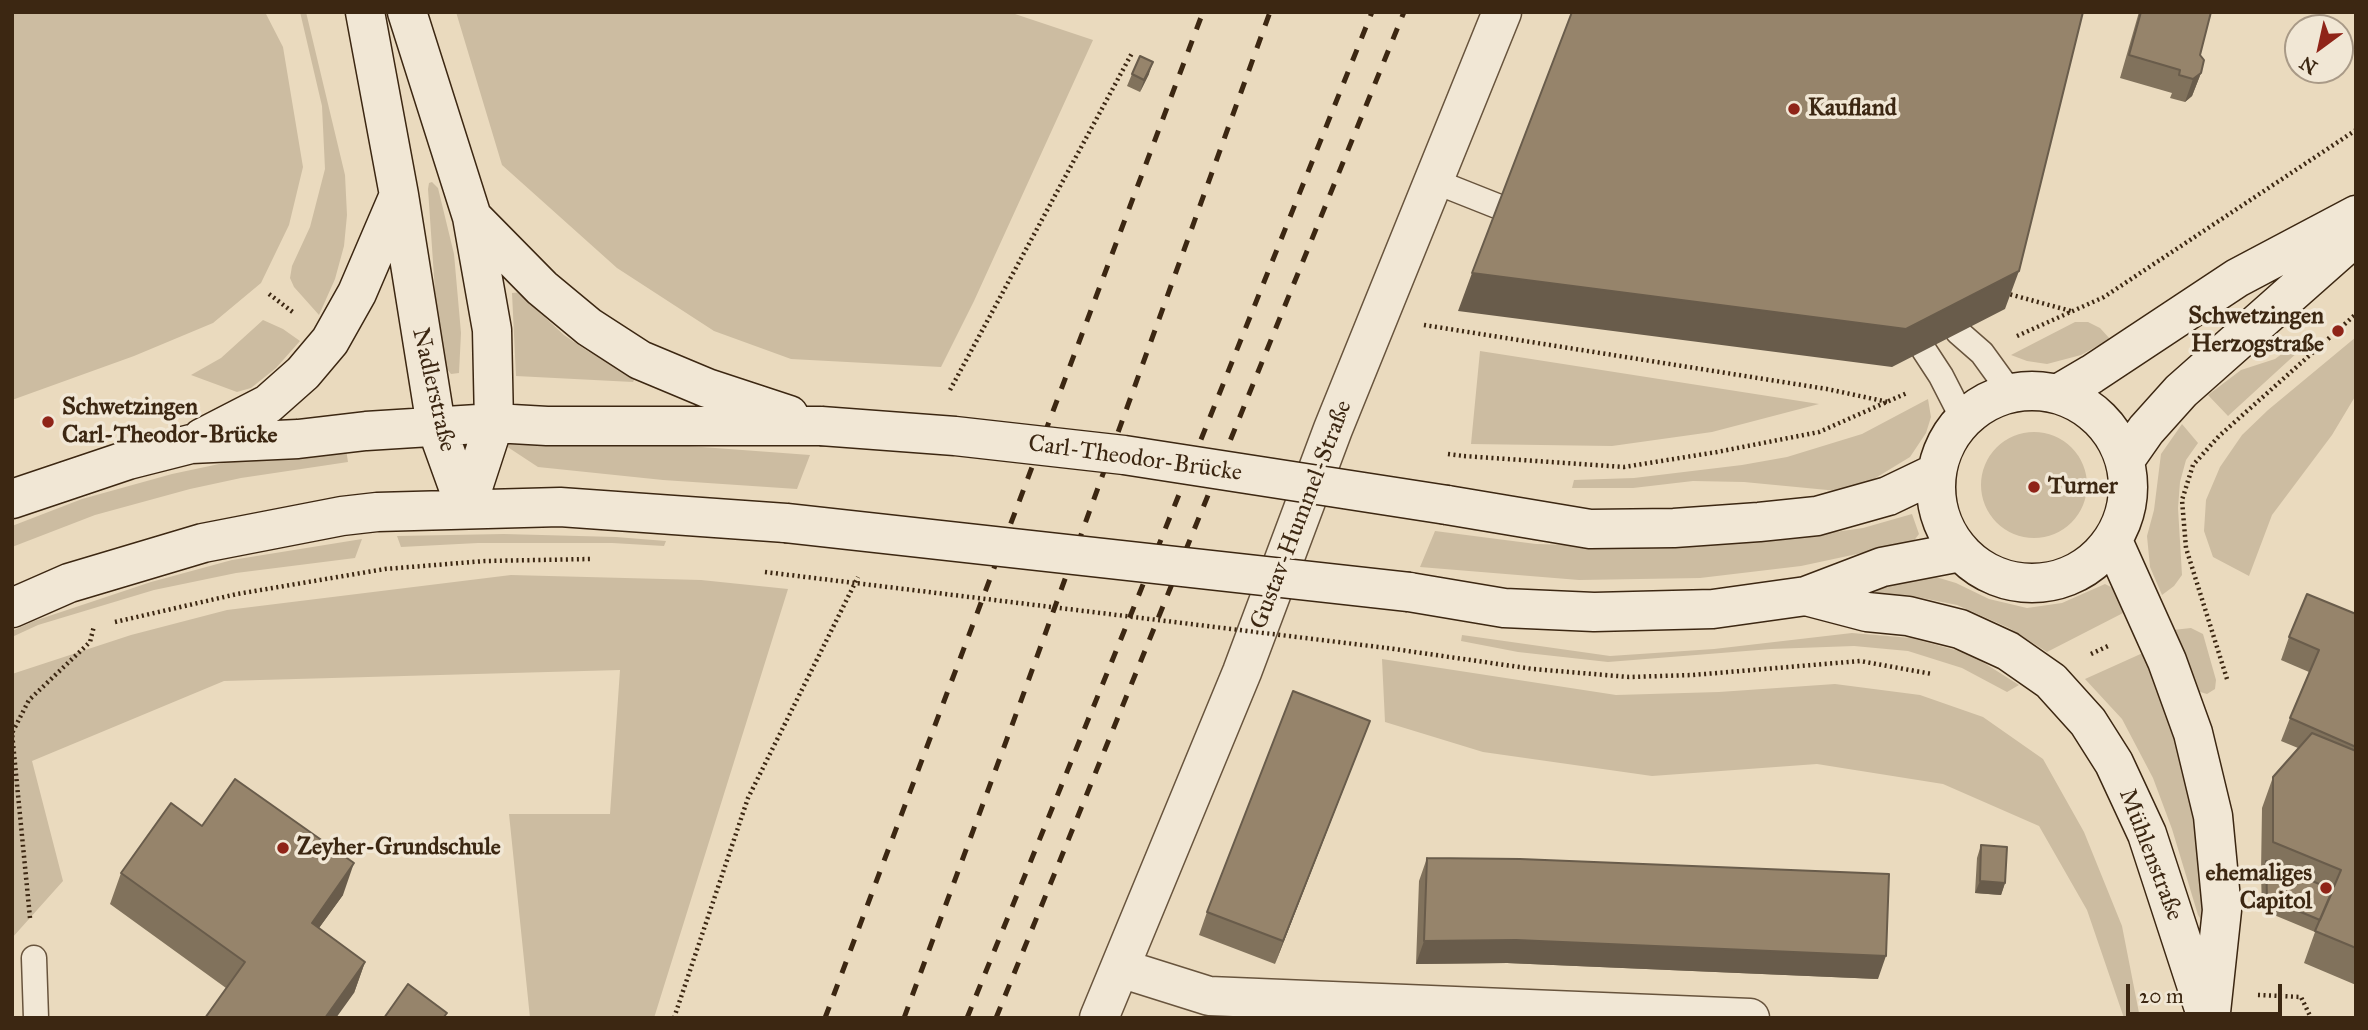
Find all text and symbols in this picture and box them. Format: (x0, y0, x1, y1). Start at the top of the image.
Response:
north arrow (2284, 14, 2354, 84)
text: N (2295, 51, 2321, 79)
place label: Kaufland (1808, 95, 1897, 123)
marker: Kaufland (1786, 101, 1802, 117)
place label: Schwetzingen Herzogstraße (2188, 303, 2324, 359)
marker: Schwetzingen Herzogstraße (2330, 323, 2346, 339)
street label: Nadlerstraße (405, 325, 461, 455)
place label: Schwetzingen Carl-Theodor-Brücke (62, 394, 278, 450)
street label: Gustav-Hummel-Straße (1245, 397, 1359, 633)
marker: Schwetzingen Carl-Theodor-Brücke (40, 414, 56, 430)
street label: Carl-Theodor-Brücke (1026, 430, 1244, 488)
place label: Turner (2048, 473, 2118, 501)
marker: Turner (2026, 479, 2042, 495)
street label: Mühlenstraße (2112, 785, 2188, 925)
place label: Zeyher-Grundschule (297, 834, 501, 862)
marker: Zeyher-Grundschule (275, 840, 291, 856)
place label: ehemaliges Capitol (2205, 860, 2312, 916)
marker: ehemaliges Capitol (2318, 880, 2334, 896)
scale bar (2130, 970, 2286, 1014)
text: 20 m (2139, 983, 2184, 1009)

